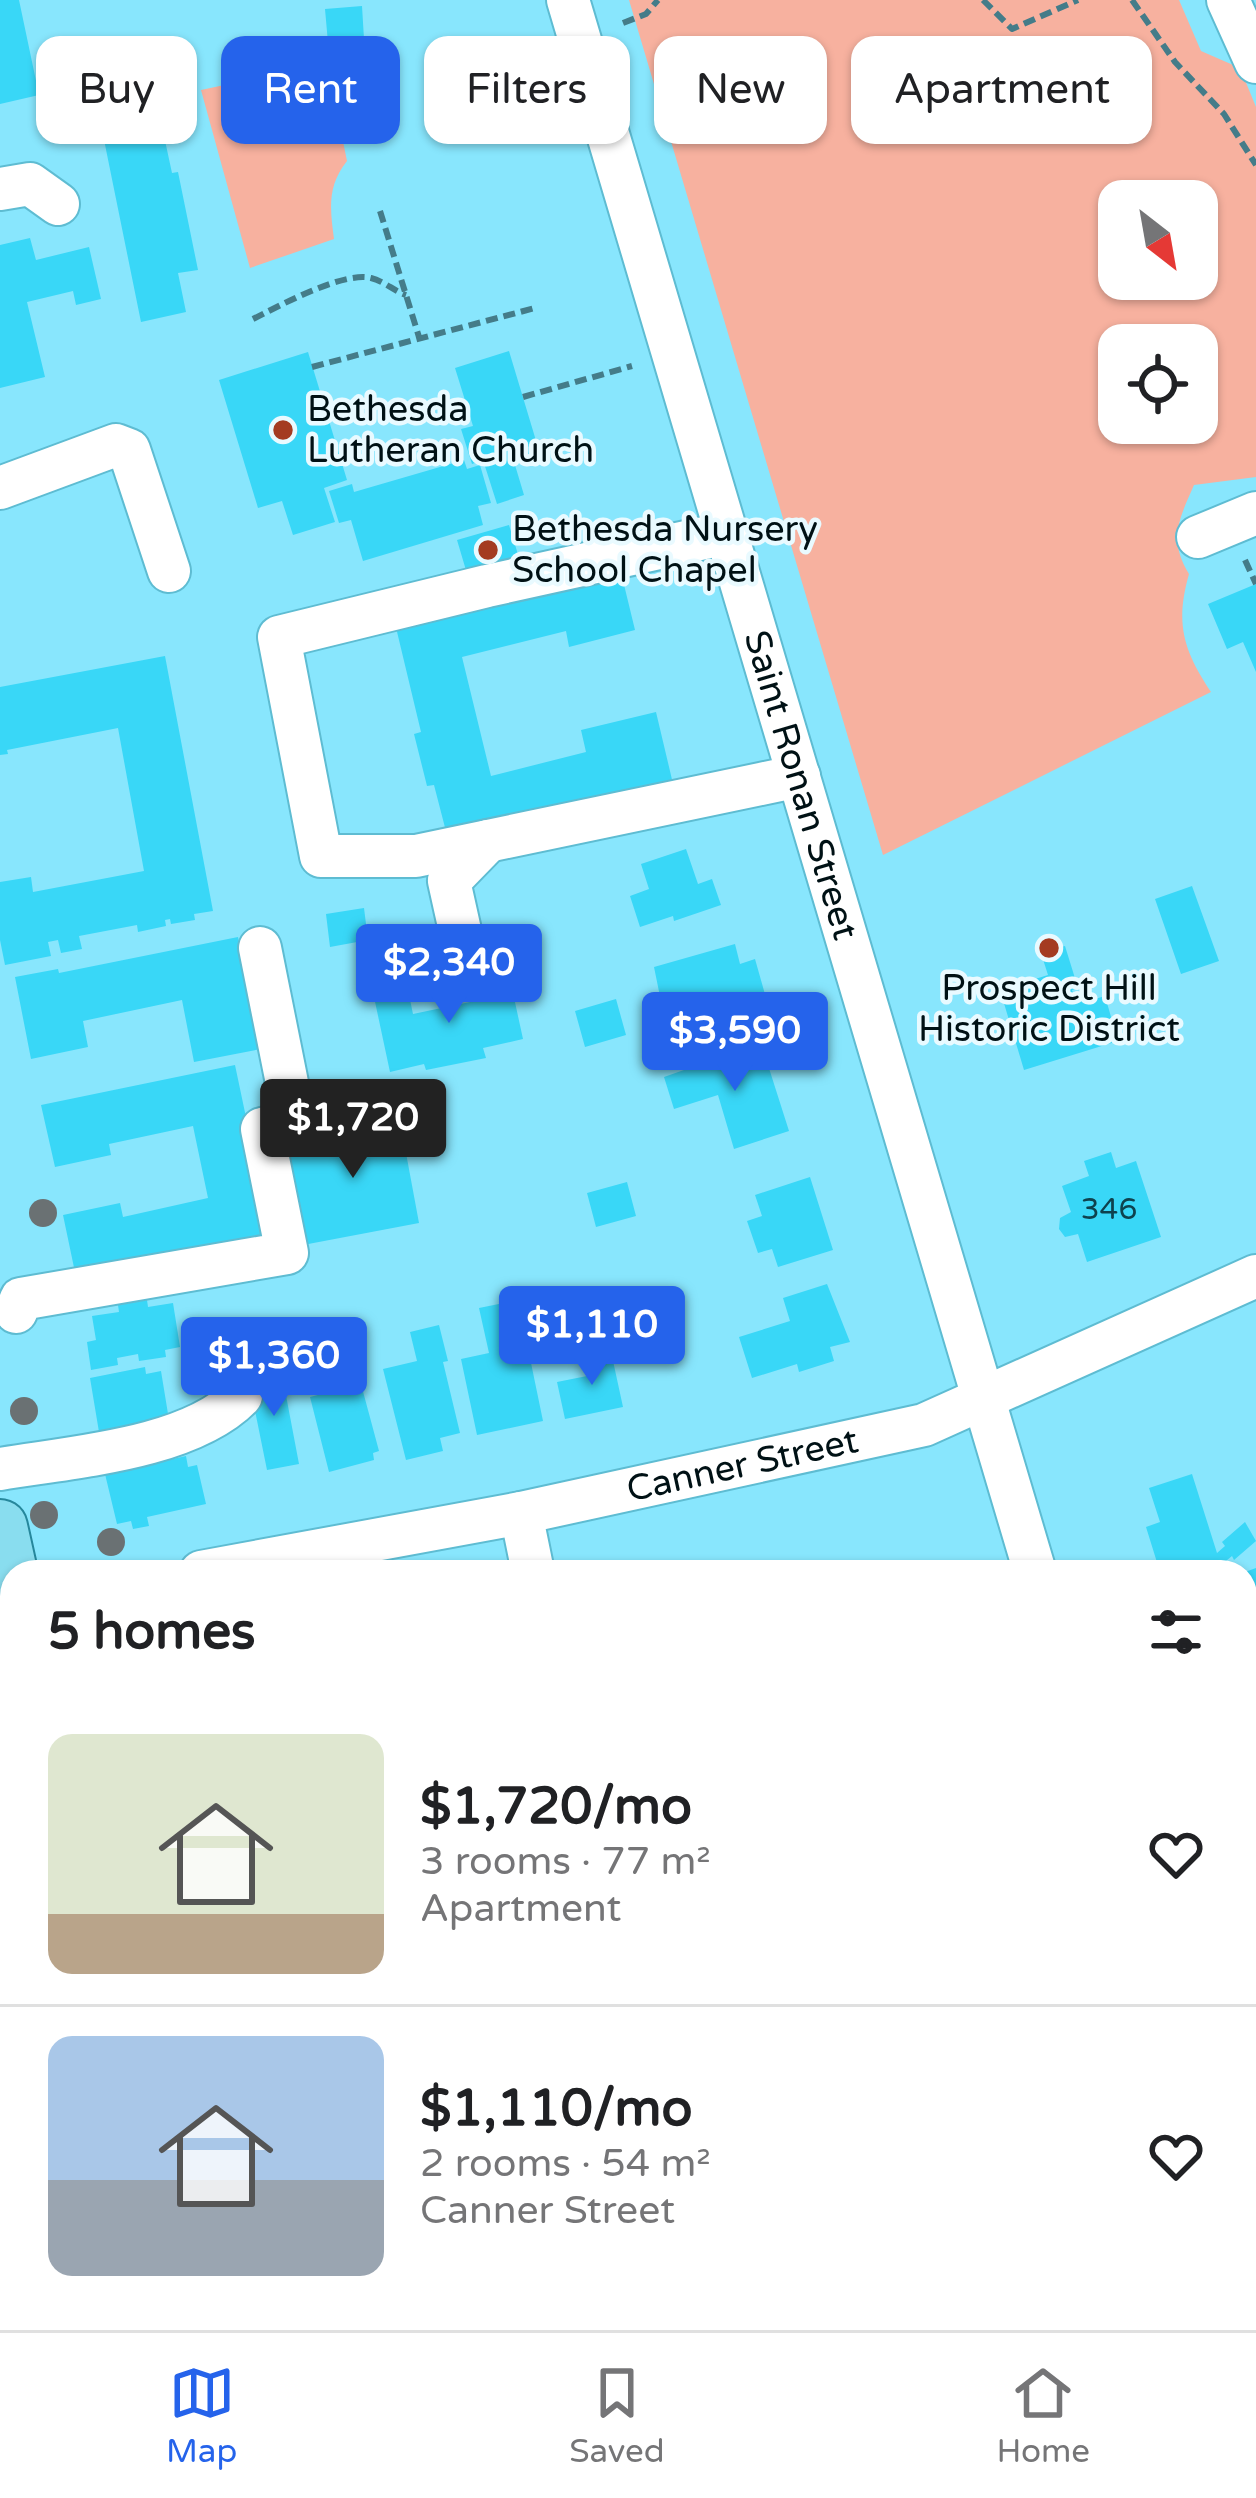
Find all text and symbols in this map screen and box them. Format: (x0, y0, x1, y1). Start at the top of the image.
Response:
chip: Buy (36, 36, 197, 144)
chip: Rent (221, 36, 400, 144)
chip: Filters (424, 36, 630, 144)
chip: New (654, 36, 827, 144)
chip: Apartment (851, 36, 1152, 144)
north arrow (1098, 180, 1218, 300)
map controls (1098, 180, 1218, 444)
button: locate (1098, 324, 1218, 444)
place label: Bethesda Lutheran Church (307, 388, 594, 472)
marker: Bethesda Lutheran Church (270, 417, 296, 443)
place label: Bethesda Nursery School Chapel (512, 508, 818, 592)
marker: Bethesda Nursery School Chapel (475, 537, 501, 563)
street label: Saint Ronan Street (735, 626, 867, 945)
pin: $2,340 (351, 924, 547, 1026)
marker: Prospect Hill Historic District (1036, 935, 1062, 961)
text: $2,340 (383, 939, 515, 986)
place label: Prospect Hill Historic District (918, 967, 1180, 1051)
pin: $3,590 (637, 992, 833, 1094)
text: $3,590 (669, 1007, 801, 1054)
pin: $1,720 (255, 1079, 451, 1181)
text: $1,720 (287, 1094, 419, 1141)
house number: 346 (1081, 1191, 1137, 1228)
pin: $1,110 (494, 1286, 690, 1388)
text: $1,110 (526, 1301, 658, 1348)
pin: $1,360 (176, 1317, 372, 1419)
text: $1,360 (208, 1332, 340, 1379)
street label: Canner Street (623, 1419, 862, 1511)
icon: filters (1143, 1599, 1209, 1665)
text: 5 homes (48, 1601, 256, 1663)
text: $1,720/mo (420, 1776, 692, 1838)
icon: home (144, 1782, 288, 1926)
icon: heart (1143, 1821, 1209, 1887)
text: 3 rooms · 77 m² (420, 1838, 711, 1885)
text: Apartment (420, 1885, 621, 1932)
text: $1,110/mo (420, 2078, 692, 2140)
icon: home (144, 2084, 288, 2228)
icon: heart (1143, 2123, 1209, 2189)
text: 2 rooms · 54 m² (420, 2140, 711, 2187)
text: Canner Street (420, 2187, 675, 2234)
tab: Map (166, 2360, 237, 2471)
tab: Saved (569, 2360, 665, 2471)
tab: Home (997, 2360, 1090, 2471)

